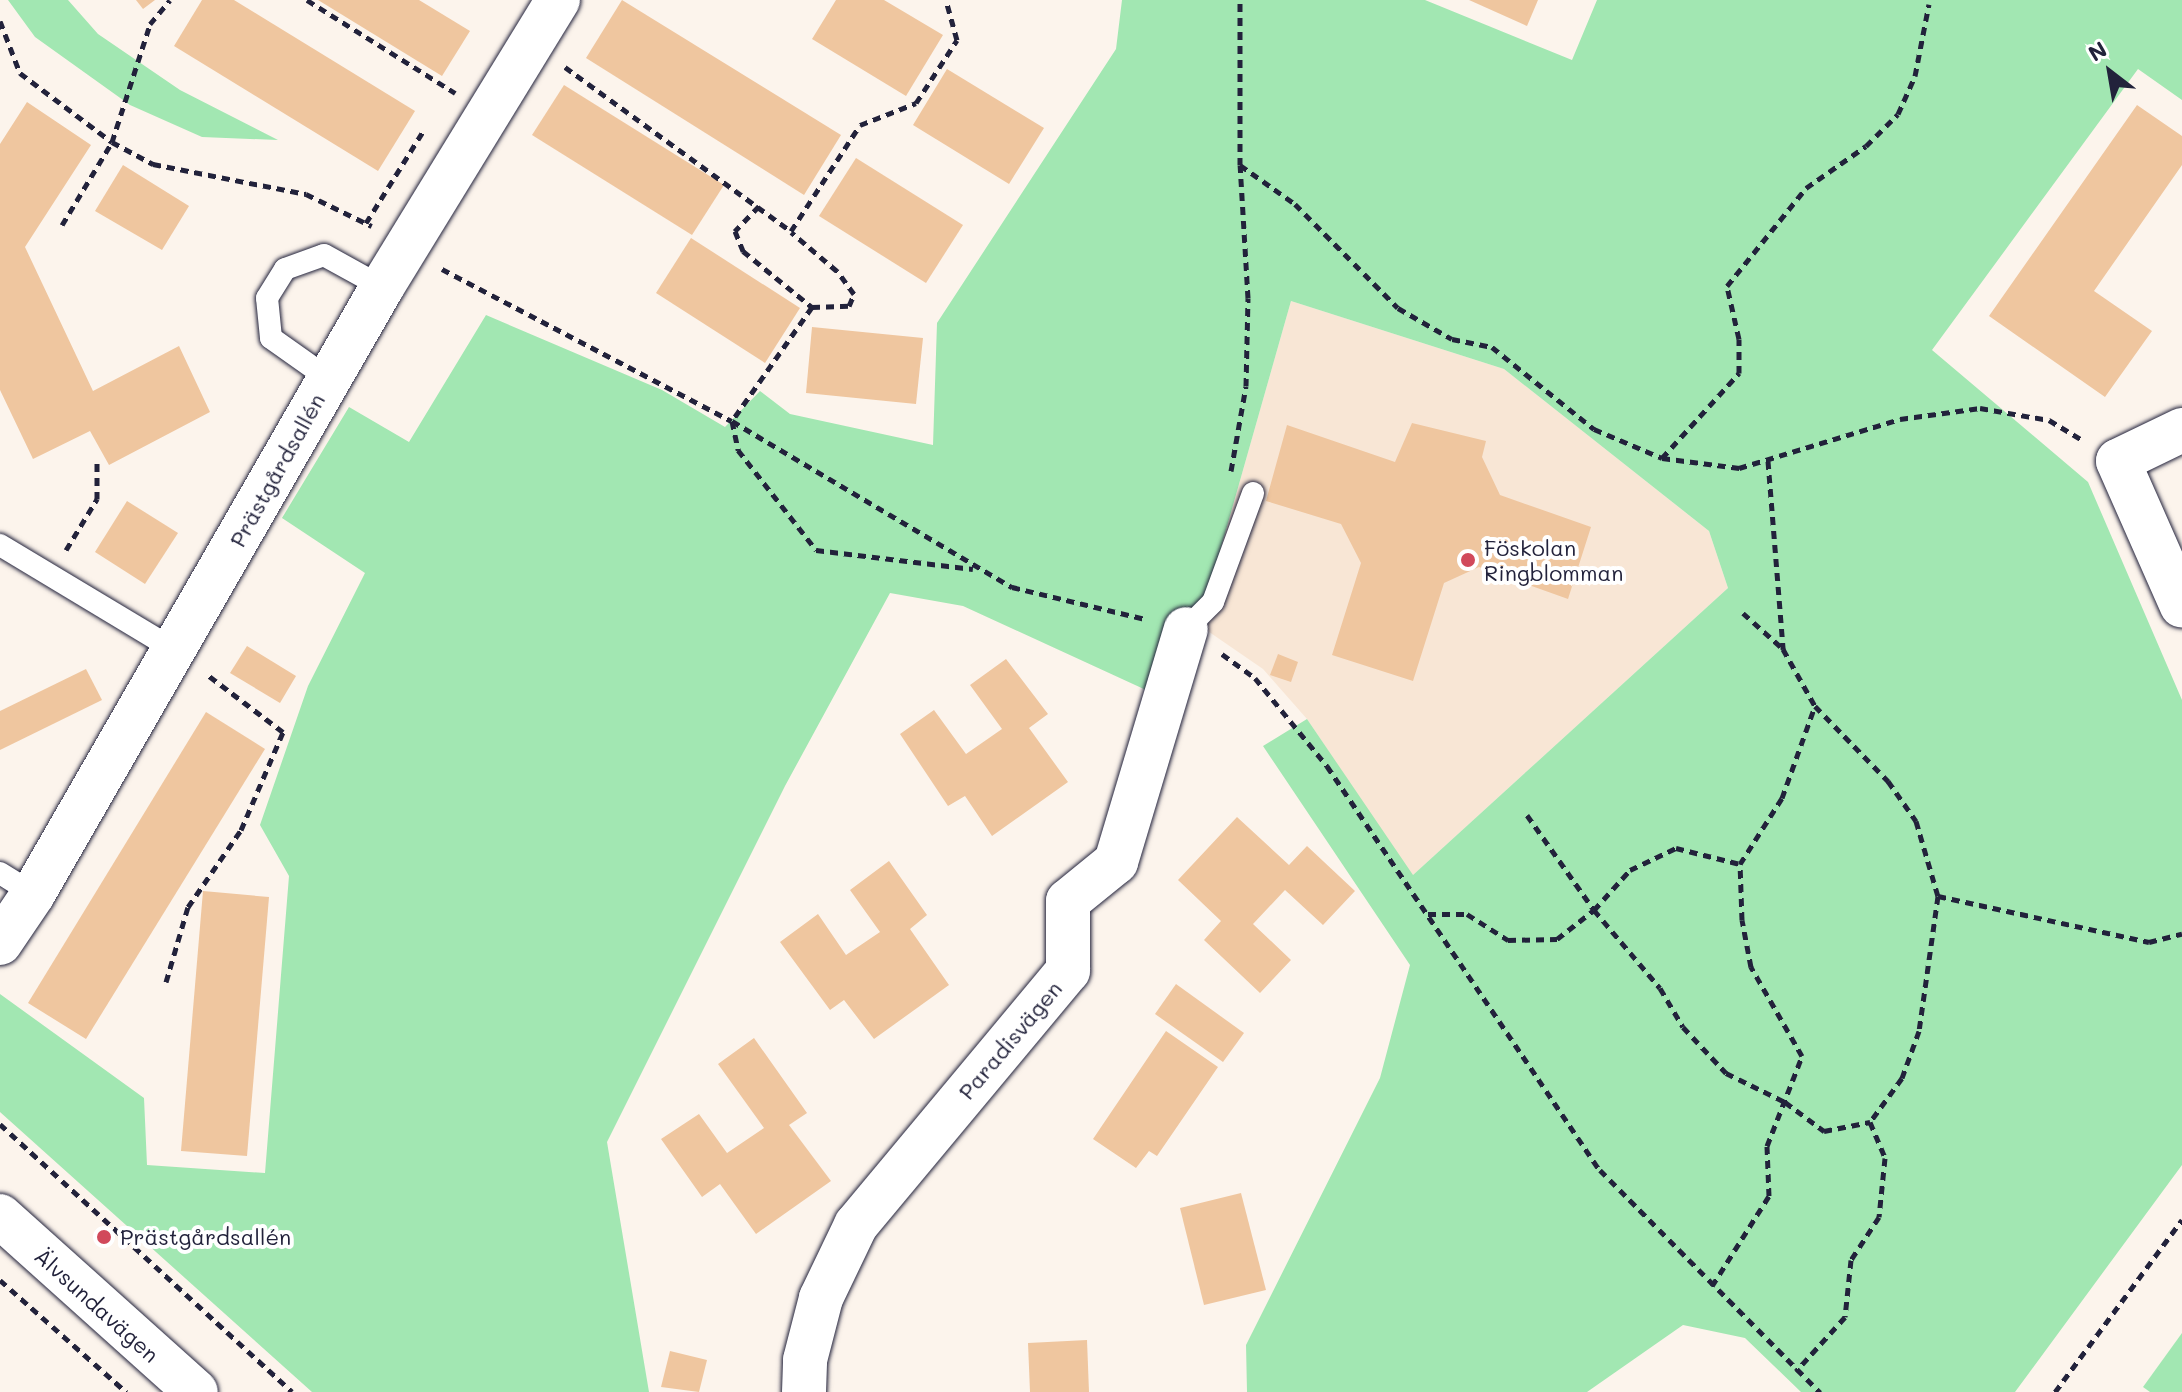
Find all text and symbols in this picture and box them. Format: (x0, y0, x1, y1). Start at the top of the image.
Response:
north arrow (2070, 32, 2150, 112)
text: N (2083, 34, 2112, 68)
street label: Prästgårdsallén (224, 389, 330, 551)
place label: Föskolan Ringblomman (1484, 534, 1623, 586)
marker: Föskolan Ringblomman (1459, 551, 1477, 569)
street label: Paradisvägen (953, 975, 1067, 1105)
place label: Prästgårdsallén (120, 1224, 291, 1250)
marker: Prästgårdsallén (95, 1228, 113, 1246)
street label: Älvsundavägen (29, 1242, 165, 1368)

